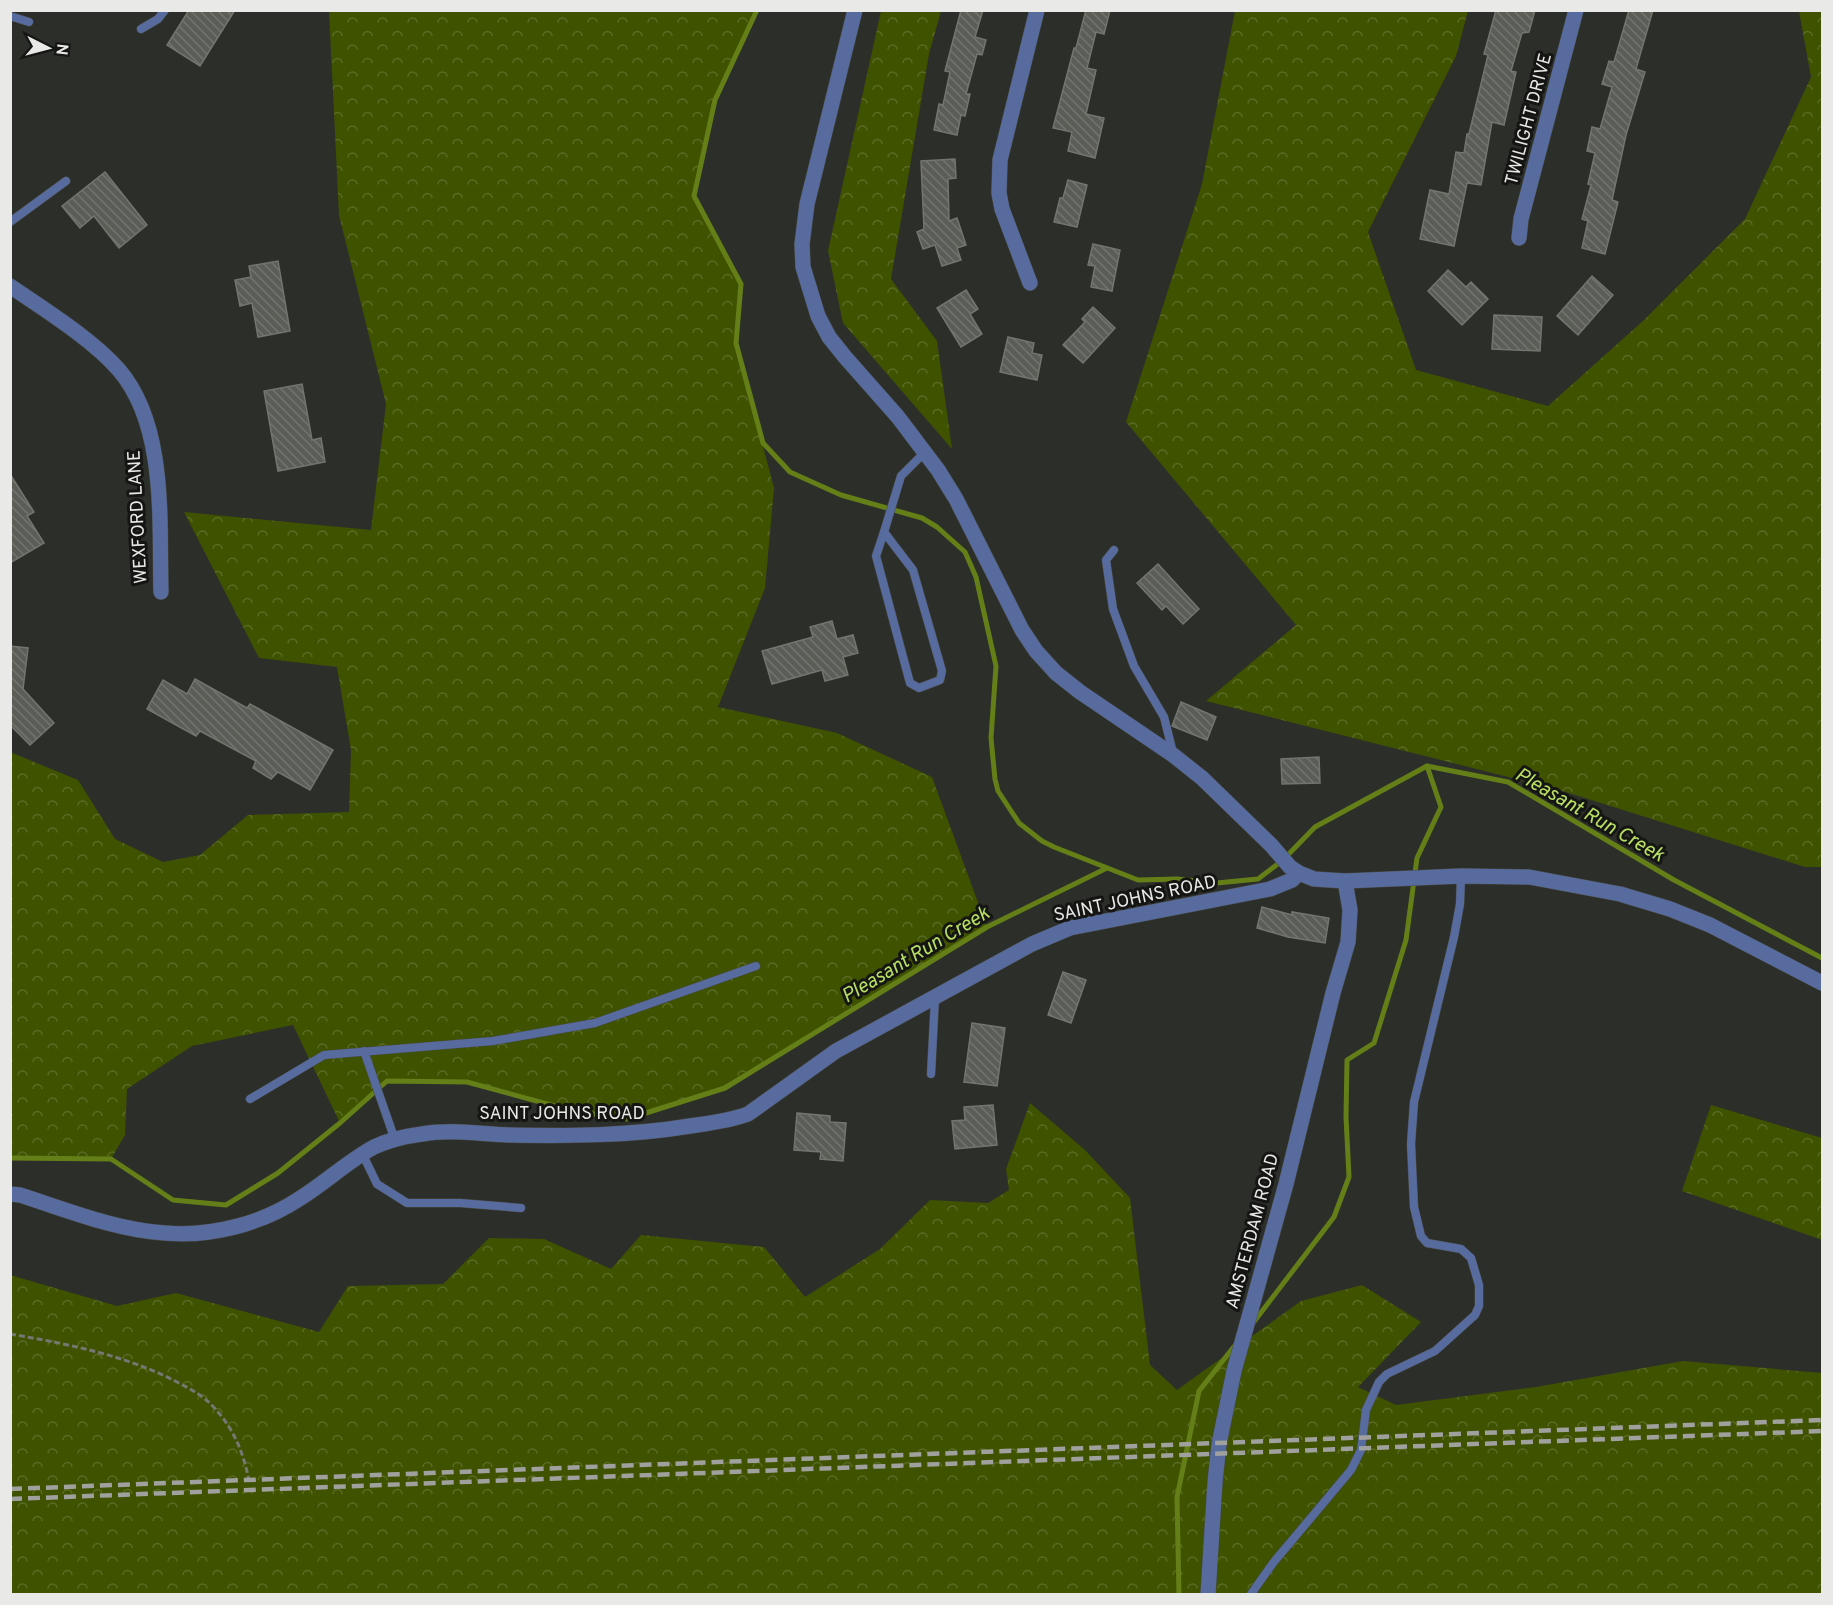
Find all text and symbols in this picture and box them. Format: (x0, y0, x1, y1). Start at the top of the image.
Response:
north arrow (18, 18, 78, 78)
text: N (50, 43, 71, 56)
street label: TWILIGHT DRIVE (1501, 51, 1558, 188)
street label: WEXFORD LANE (124, 450, 153, 584)
water label: Pleasant Run Creek (1510, 762, 1669, 870)
street label: SAINT JOHNS ROAD (1052, 871, 1219, 928)
water label: Pleasant Run Creek (837, 901, 996, 1010)
street label: SAINT JOHNS ROAD (479, 1103, 645, 1126)
street label: AMSTERDAM ROAD (1222, 1151, 1285, 1312)

